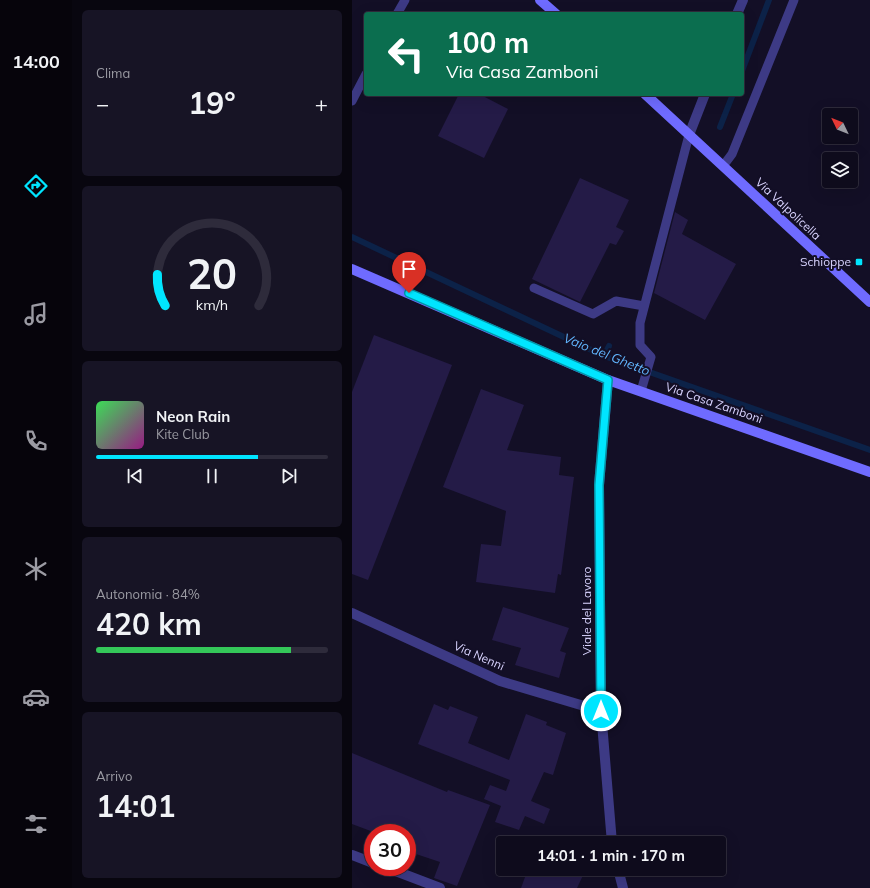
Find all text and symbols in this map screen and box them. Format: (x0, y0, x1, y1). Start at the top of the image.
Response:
text: 100 m (446, 25, 529, 60)
icon: left (380, 28, 432, 80)
text: 14:00 (12, 50, 60, 73)
text: Via Casa Zamboni (446, 60, 599, 83)
text: Clima (96, 65, 130, 81)
text: 19° (188, 84, 236, 122)
text: − (96, 90, 109, 118)
text: + (315, 90, 328, 118)
north arrow (822, 108, 858, 144)
map controls (822, 108, 858, 188)
button: layers (822, 152, 858, 188)
icon: directions (22, 172, 50, 200)
street label: Via Valpolicella (752, 174, 824, 243)
text: 20 (187, 247, 237, 299)
pin (392, 252, 426, 293)
place label: Schioppe (800, 254, 851, 269)
marker: Schioppe (854, 257, 864, 267)
icon: arrive (398, 258, 420, 280)
text: km/h (196, 296, 228, 314)
icon: music (22, 300, 50, 328)
water label: Vaio del Ghetto (561, 329, 653, 379)
street label: Via Casa Zamboni (664, 379, 765, 426)
text: Neon Rain (156, 407, 230, 426)
text: Kite Club (156, 426, 210, 442)
icon: phone (22, 427, 50, 455)
icon: previous (124, 465, 146, 487)
icon: pause (201, 465, 223, 487)
icon: next (278, 465, 300, 487)
icon: climate (22, 555, 50, 583)
street label: Viale del Lavoro (579, 567, 594, 655)
text: Autonomia · 84% (96, 586, 200, 602)
text: 420 km (96, 605, 202, 643)
street label: Via Nenni (451, 638, 507, 673)
icon: car (22, 683, 50, 711)
position arrow (580, 690, 622, 732)
text: Arrivo (96, 768, 132, 784)
text: 14:01 (96, 787, 175, 825)
icon: filters (22, 810, 50, 838)
speed limit sign: 30 (364, 824, 416, 876)
text: 14:01 · 1 min · 170 m (537, 846, 685, 865)

